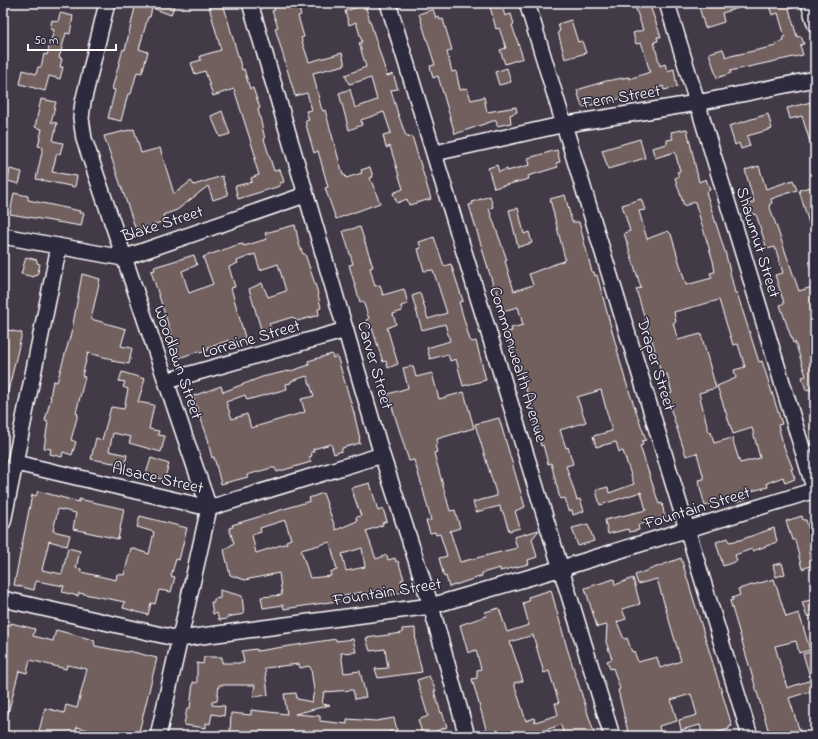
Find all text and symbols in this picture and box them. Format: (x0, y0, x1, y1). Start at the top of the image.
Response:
scale bar (28, 26, 116, 52)
text: 50 m (34, 32, 58, 50)
street label: Fern Street (579, 79, 663, 116)
street label: Shawmut Street (729, 184, 786, 301)
street label: Blake Street (117, 199, 207, 250)
street label: Commonwealth Avenue (482, 284, 553, 446)
street label: Woodlawn Street (146, 302, 209, 423)
street label: Lorraine Street (199, 313, 304, 365)
street label: Draper Street (629, 314, 682, 414)
street label: Carver Street (350, 318, 399, 413)
street label: Alsace Street (109, 456, 206, 501)
street label: Fountain Street (640, 480, 754, 537)
street label: Fountain Street (330, 572, 444, 614)

